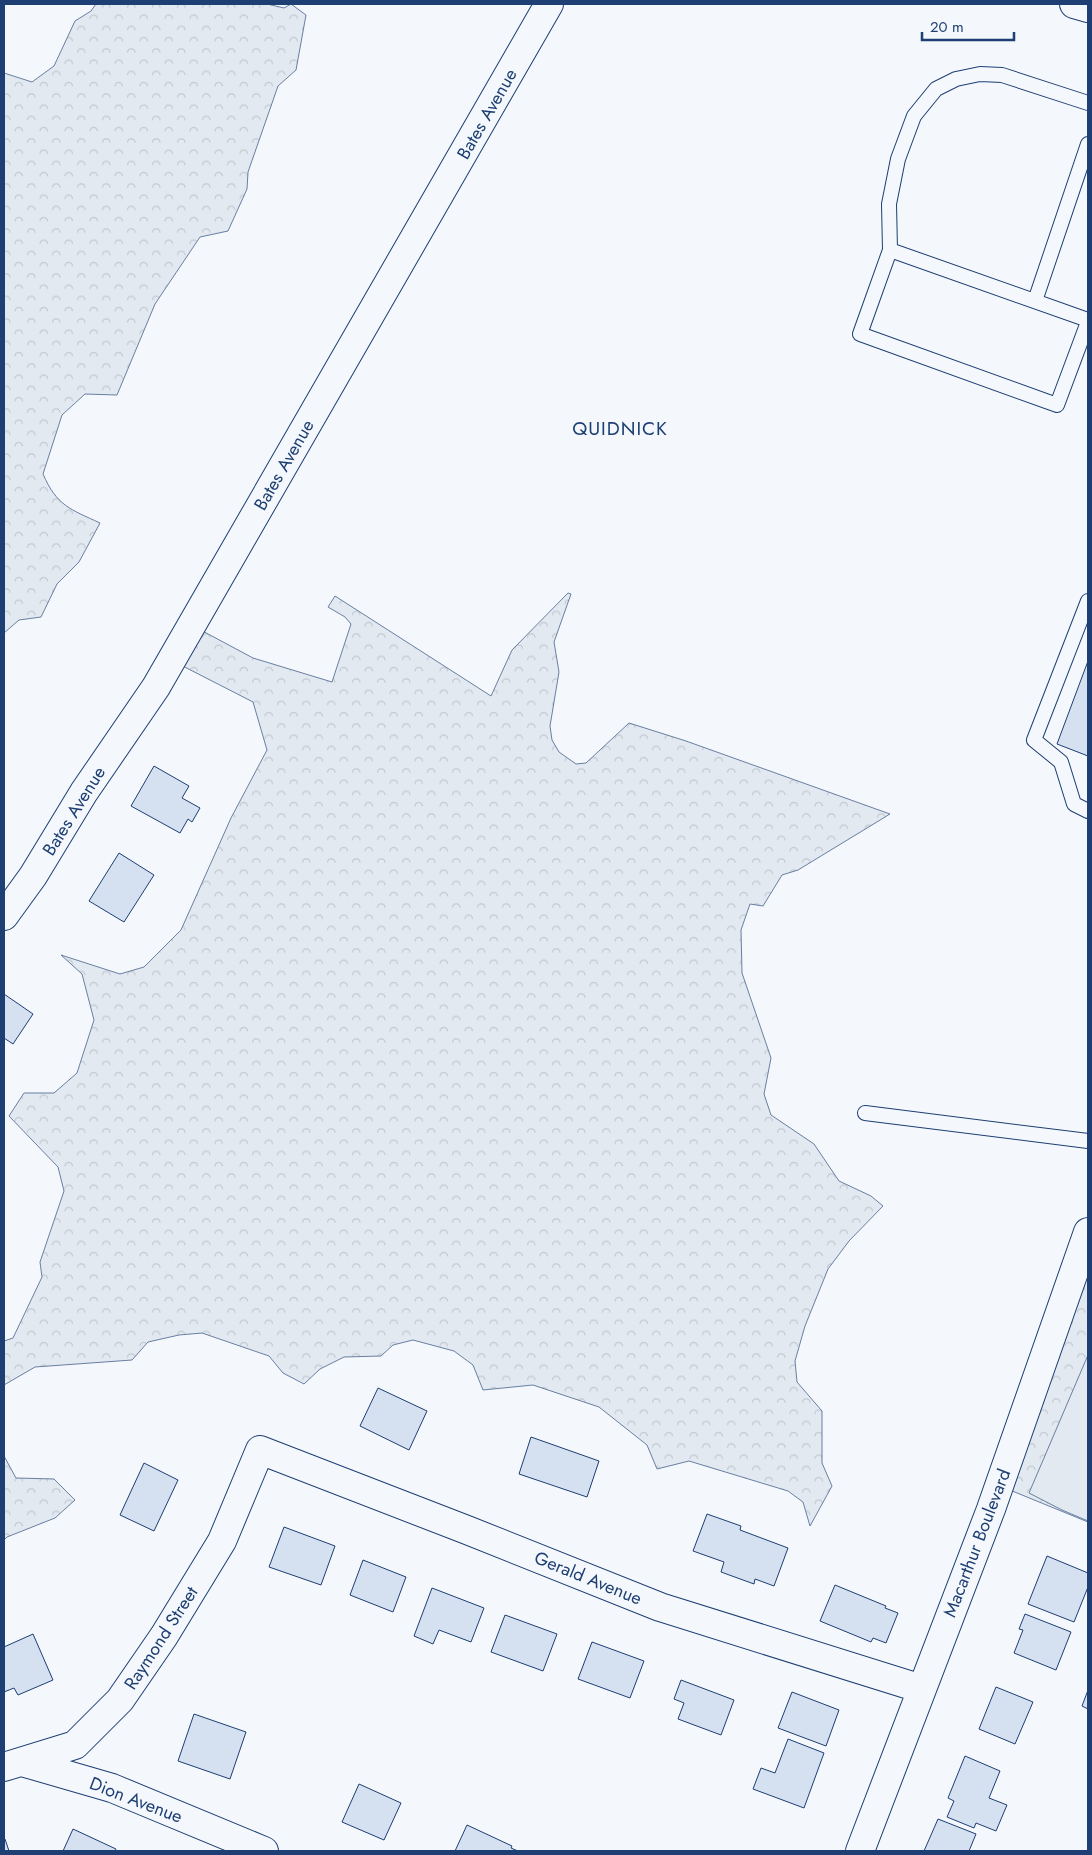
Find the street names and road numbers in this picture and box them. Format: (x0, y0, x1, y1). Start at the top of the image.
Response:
street label: Bates Avenue (450, 64, 524, 164)
street label: Bates Avenue (247, 415, 321, 515)
street label: Bates Avenue (36, 761, 112, 861)
street label: Macarthur Boulevard (937, 1465, 1017, 1621)
street label: Gerald Avenue (530, 1545, 646, 1611)
street label: Raymond Street (118, 1581, 205, 1695)
street label: Dion Avenue (86, 1770, 186, 1830)

